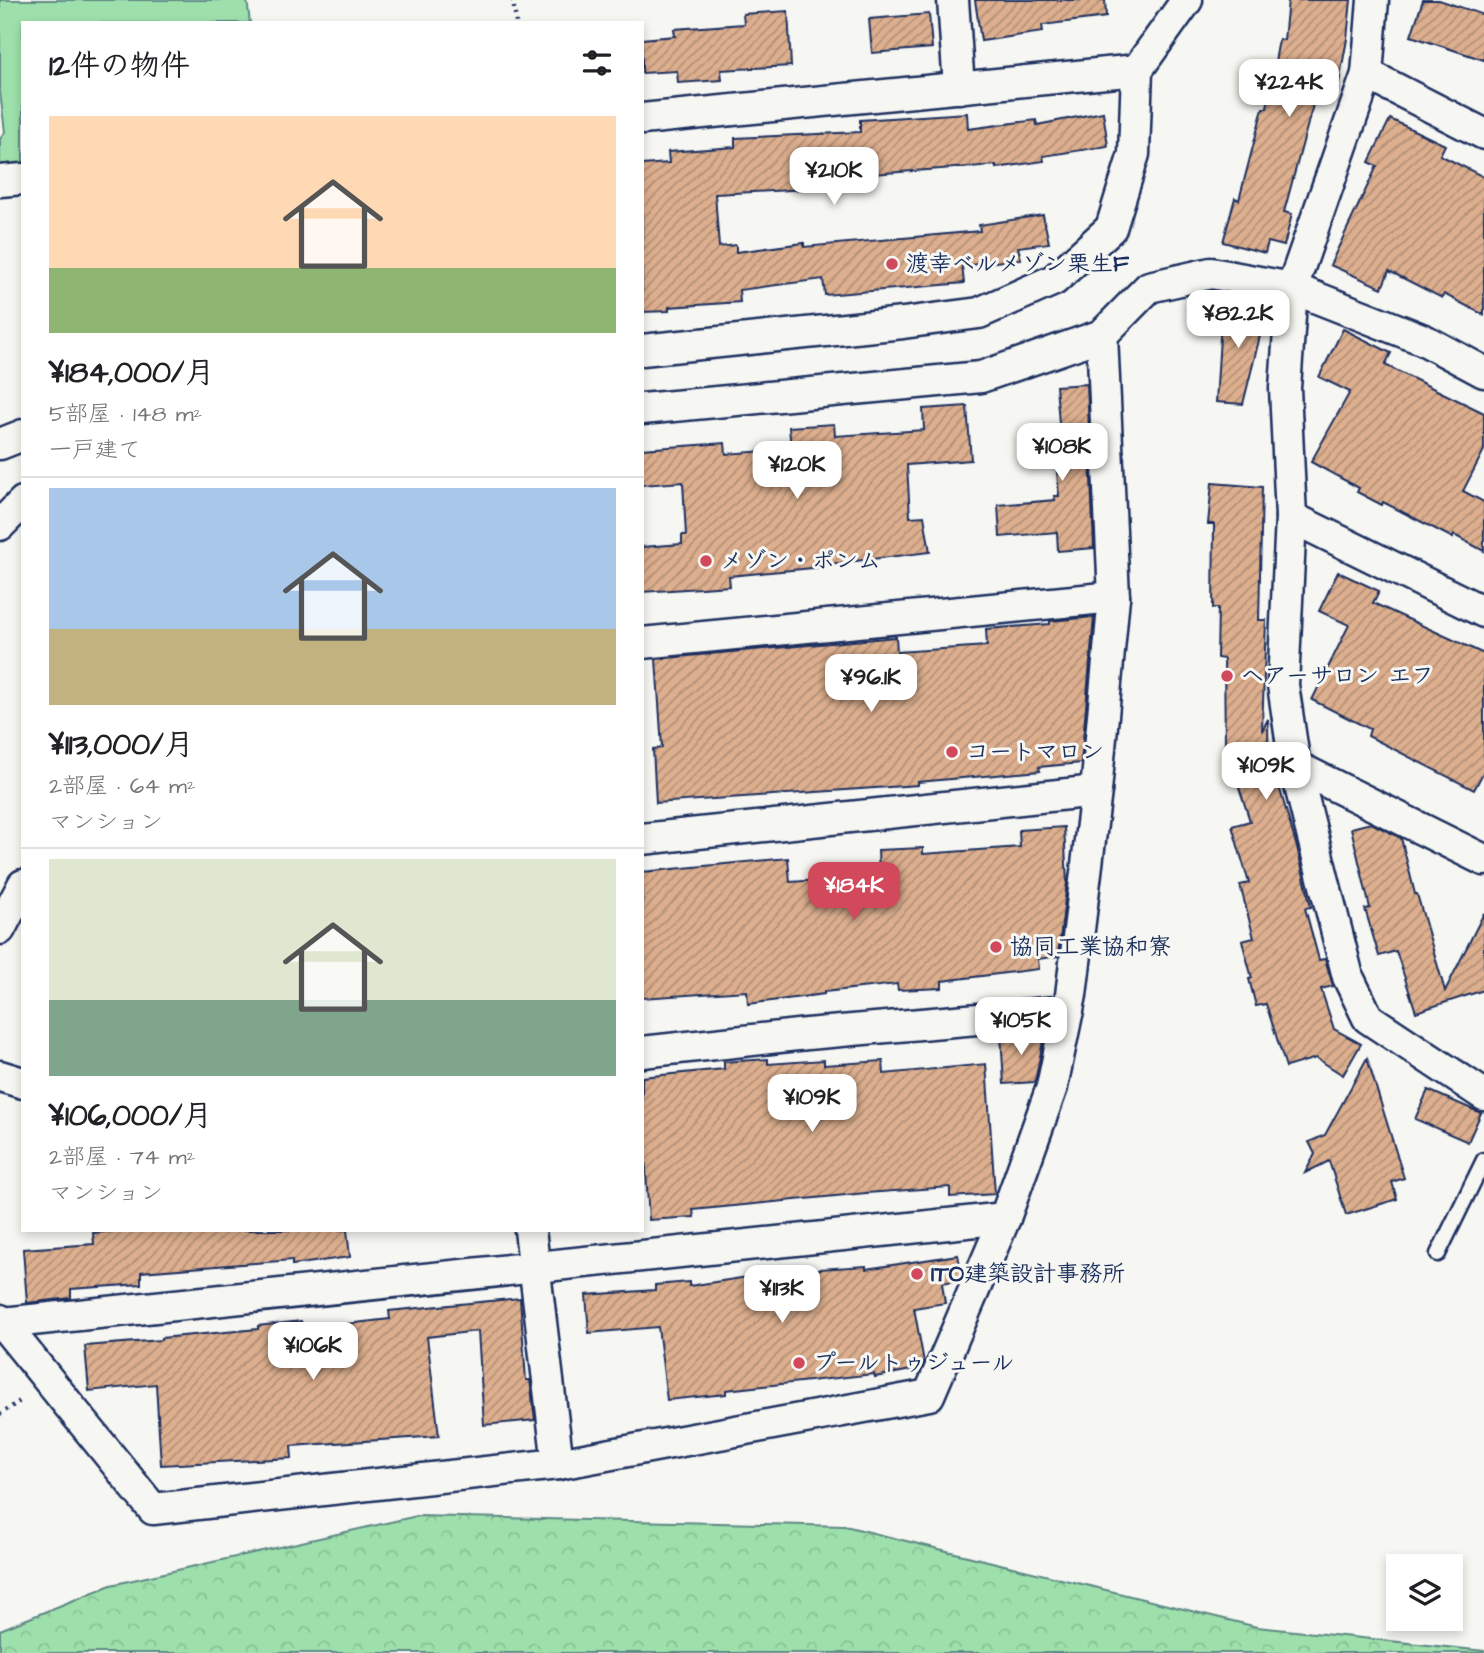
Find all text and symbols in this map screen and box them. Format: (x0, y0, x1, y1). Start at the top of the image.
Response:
icon: filters (578, 44, 616, 82)
text: 12件の物件 (49, 45, 190, 87)
pin: ¥224K (1240, 60, 1338, 119)
text: ¥224K (1255, 66, 1323, 98)
pin: ¥210K (785, 148, 883, 207)
text: ¥210K (806, 154, 862, 186)
icon: home (270, 161, 396, 287)
place label: 渡幸ベルメゾン栗生F (906, 248, 1130, 280)
marker: 渡幸ベルメゾン栗生F (884, 256, 900, 272)
pin: ¥82.2K (1181, 290, 1295, 350)
text: ¥82.2K (1203, 297, 1273, 329)
text: ¥184,000/月 (49, 352, 215, 394)
text: 5部屋 · 148 m² (49, 398, 202, 430)
pin: ¥108K (1013, 424, 1111, 483)
text: ¥108K (1033, 430, 1091, 462)
text: 一戸建て (49, 434, 141, 466)
pin: ¥120K (748, 442, 846, 501)
text: ¥120K (769, 448, 825, 480)
icon: home (270, 533, 396, 659)
place label: メゾン・ポンム (720, 545, 881, 577)
marker: メゾン・ポンム (698, 553, 714, 569)
pin: ¥96.1K (814, 654, 928, 714)
place label: ヘアーサロン エフ (1241, 660, 1434, 692)
text: ¥96.1K (841, 661, 901, 693)
marker: ヘアーサロン エフ (1219, 668, 1235, 684)
text: ¥113,000/月 (49, 724, 194, 766)
place label: コートマロン (966, 736, 1104, 768)
pin: ¥109K (1217, 742, 1315, 802)
marker: コートマロン (944, 744, 960, 760)
text: ¥109K (1238, 749, 1294, 781)
text: 2部屋 · 64 m² (49, 770, 196, 802)
text: マンション (49, 806, 163, 838)
pin: ¥184K (805, 862, 903, 922)
text: ¥184K (824, 869, 884, 901)
icon: home (270, 904, 396, 1030)
place label: 協同工業協和寮 (1010, 931, 1171, 963)
marker: 協同工業協和寮 (988, 939, 1004, 955)
pin: ¥105K (972, 998, 1070, 1057)
text: ¥105K (991, 1004, 1051, 1036)
pin: ¥109K (763, 1074, 861, 1134)
text: ¥109K (784, 1081, 840, 1113)
text: ¥106,000/月 (49, 1095, 212, 1137)
text: 2部屋 · 74 m² (49, 1141, 195, 1173)
text: マンション (49, 1177, 163, 1209)
place label: ITO建築設計事務所 (931, 1258, 1125, 1290)
pin: ¥113K (733, 1266, 831, 1325)
marker: ITO建築設計事務所 (909, 1266, 925, 1282)
text: ¥113K (760, 1272, 804, 1304)
pin: ¥106K (264, 1322, 362, 1382)
text: ¥106K (284, 1329, 342, 1361)
place label: プールトゥジュール (813, 1347, 1014, 1379)
marker: プールトゥジュール (791, 1355, 807, 1371)
map controls (1386, 1554, 1463, 1631)
button: layers (1386, 1554, 1463, 1631)

